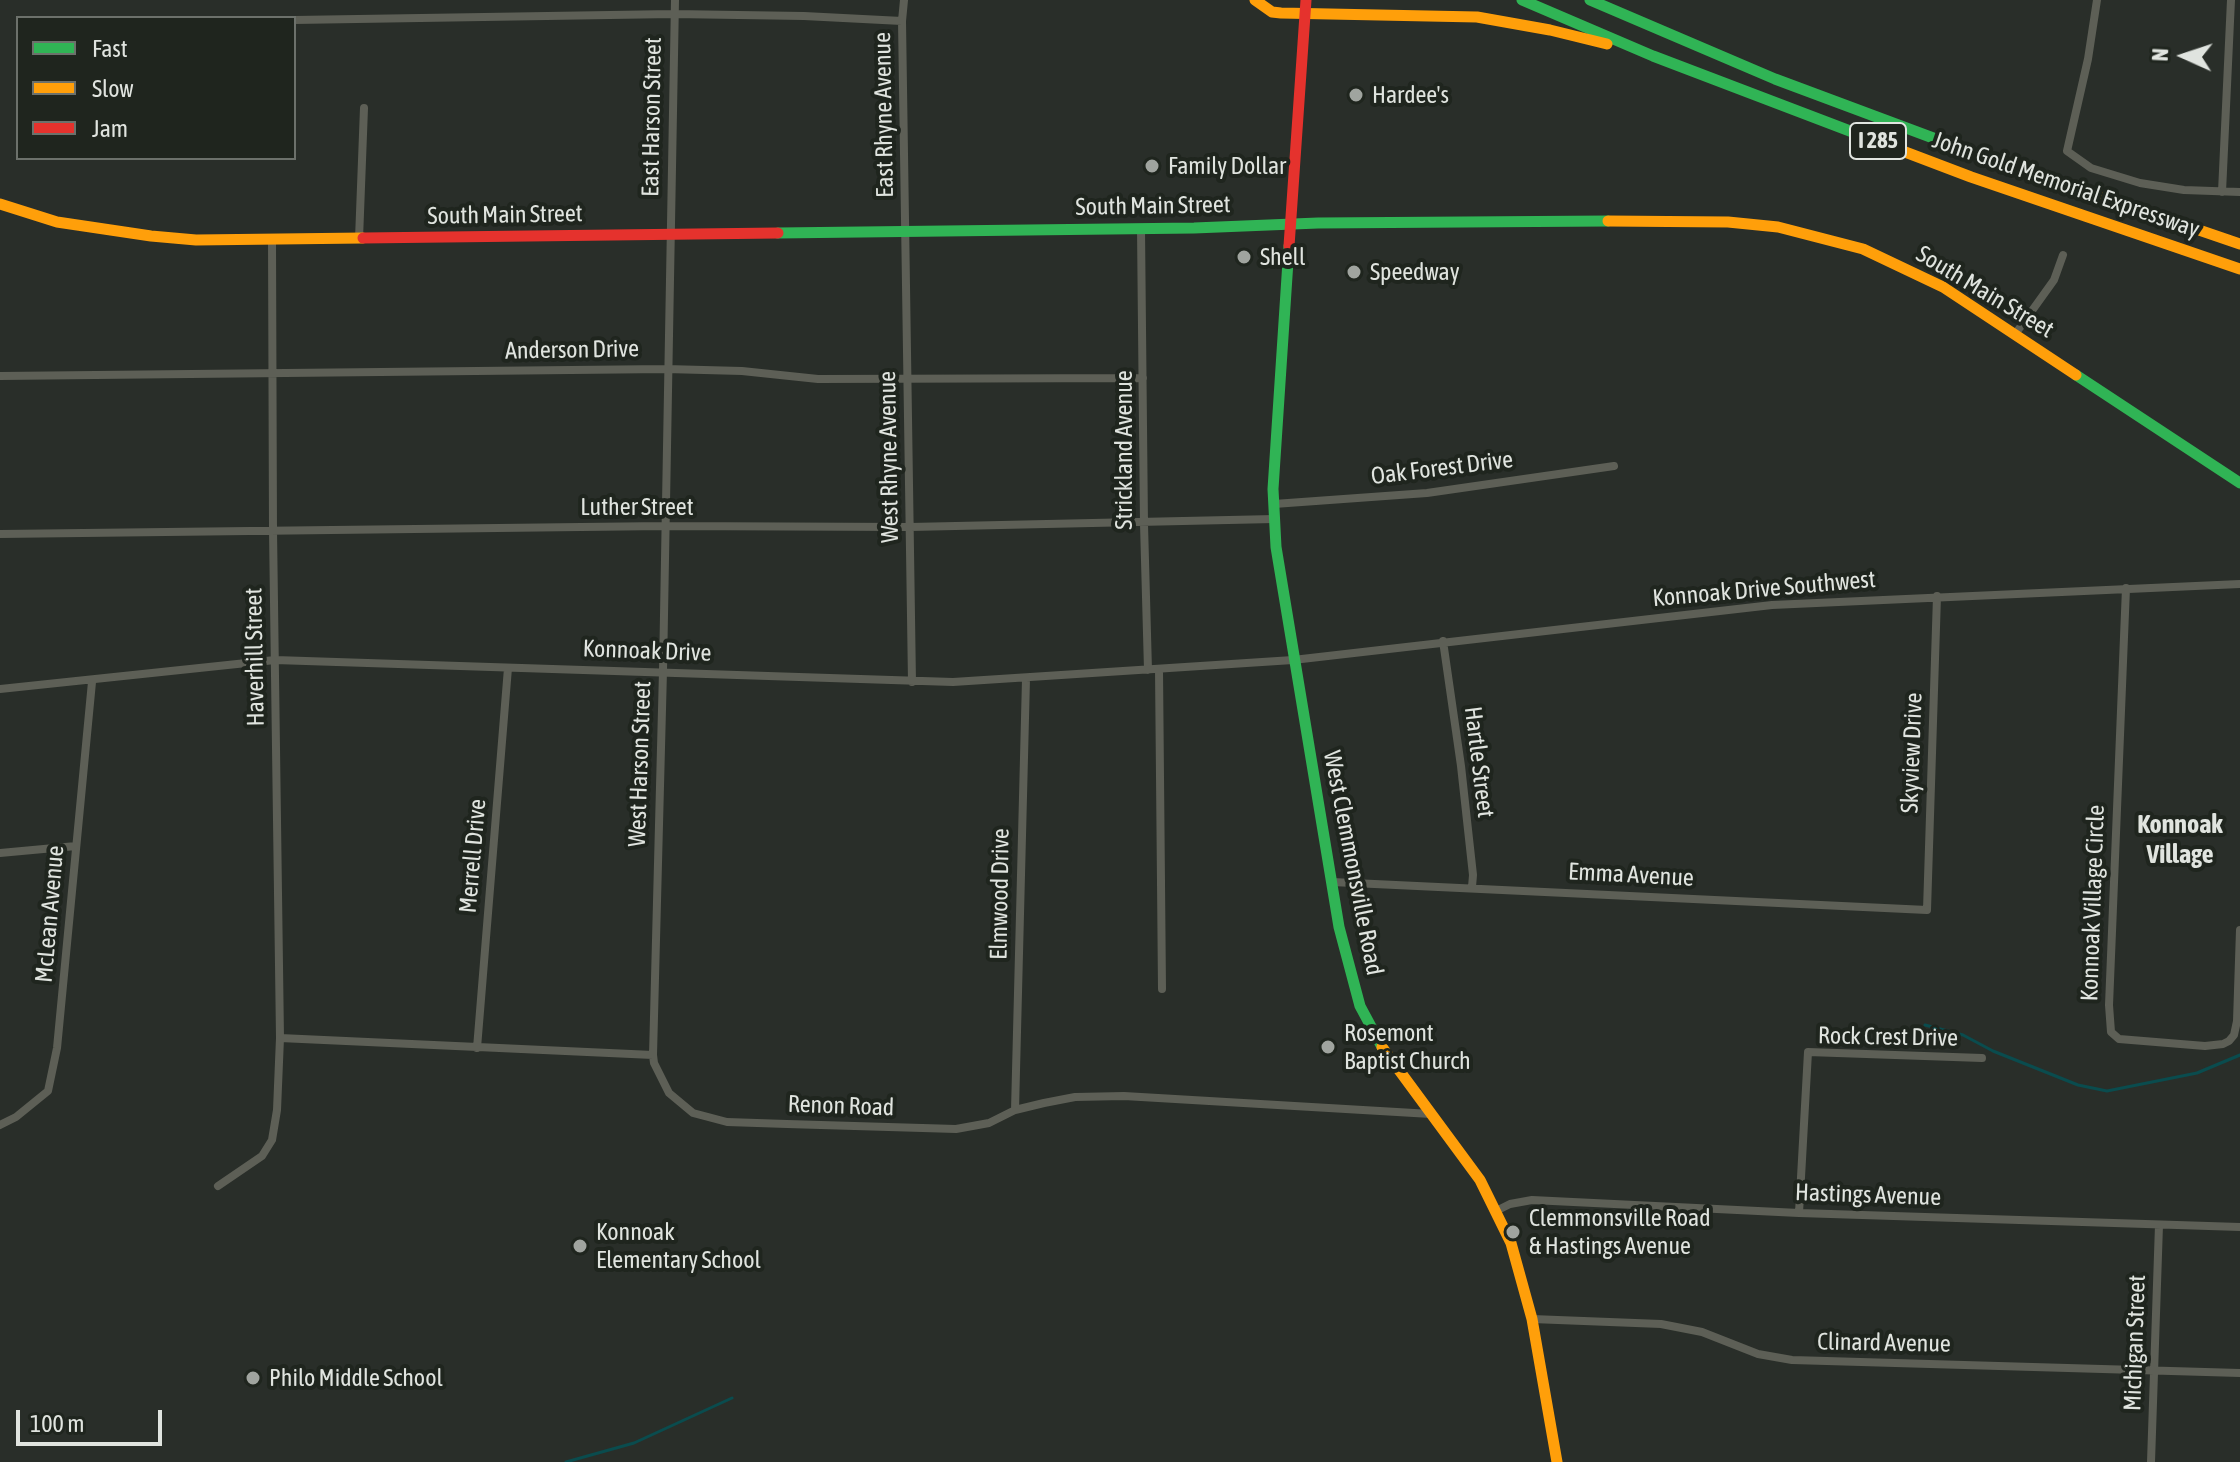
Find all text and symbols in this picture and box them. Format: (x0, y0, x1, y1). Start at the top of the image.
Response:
legend (16, 16, 296, 160)
north arrow (2144, 16, 2224, 96)
street label: East Rhyne Avenue (868, 32, 900, 198)
text: Fast (92, 35, 128, 62)
street label: East Harson Street (636, 37, 668, 197)
text: N (2147, 48, 2173, 62)
text: Slow (92, 75, 134, 102)
place label: Hardee's (1372, 81, 1449, 109)
marker: Hardee's (1347, 86, 1365, 104)
text: Jam (92, 115, 128, 142)
road number: I 285 (1850, 123, 1906, 159)
street label: John Gold Memorial Expressway (1929, 126, 2203, 244)
place label: Family Dollar (1168, 152, 1286, 180)
marker: Family Dollar (1143, 157, 1161, 175)
street label: South Main Street (1075, 190, 1231, 222)
street label: South Main Street (427, 199, 583, 231)
street label: South Main Street (1911, 240, 2059, 344)
place label: Shell (1260, 243, 1305, 271)
marker: Shell (1235, 248, 1253, 266)
place label: Speedway (1370, 258, 1460, 286)
marker: Speedway (1345, 263, 1363, 281)
street label: Anderson Drive (505, 334, 639, 366)
street label: Strickland Avenue (1110, 370, 1138, 530)
street label: West Rhyne Avenue (873, 371, 905, 543)
street label: Oak Forest Drive (1369, 445, 1515, 491)
street label: Luther Street (580, 493, 694, 521)
street label: Konnoak Drive Southwest (1651, 565, 1877, 613)
street label: Haverhill Street (239, 587, 271, 727)
street label: Konnoak Drive (582, 634, 712, 668)
street label: West Harson Street (623, 681, 657, 847)
street label: Skyview Drive (1896, 692, 1928, 814)
street label: Hartle Street (1458, 705, 1500, 819)
street label: West Clemmonsville Road (1317, 748, 1389, 978)
street label: Merrell Drive (454, 798, 492, 914)
street label: Konnoak Village Circle (2075, 804, 2111, 1002)
district label: Konnoak Village (2137, 809, 2223, 870)
street label: Elmwood Drive (984, 828, 1016, 960)
street label: McLean Avenue (30, 844, 70, 984)
street label: Emma Avenue (1568, 857, 1694, 893)
place label: Rosemont Baptist Church (1344, 1019, 1471, 1075)
street label: Rock Crest Drive (1818, 1021, 1958, 1053)
marker: Rosemont Baptist Church (1319, 1038, 1337, 1056)
street label: Renon Road (787, 1090, 895, 1122)
street label: Hastings Avenue (1794, 1178, 1942, 1212)
place label: Clemmonsville Road & Hastings Avenue (1529, 1204, 1711, 1260)
place label: Konnoak Elementary School (596, 1218, 761, 1274)
marker: Clemmonsville Road & Hastings Avenue (1504, 1223, 1522, 1241)
marker: Konnoak Elementary School (571, 1237, 589, 1255)
street label: Michigan Street (2118, 1274, 2152, 1412)
street label: Clinard Avenue (1817, 1327, 1951, 1359)
place label: Philo Middle School (269, 1364, 443, 1392)
marker: Philo Middle School (244, 1369, 262, 1387)
scale bar (20, 1394, 166, 1444)
text: 100 m (30, 1410, 84, 1437)

